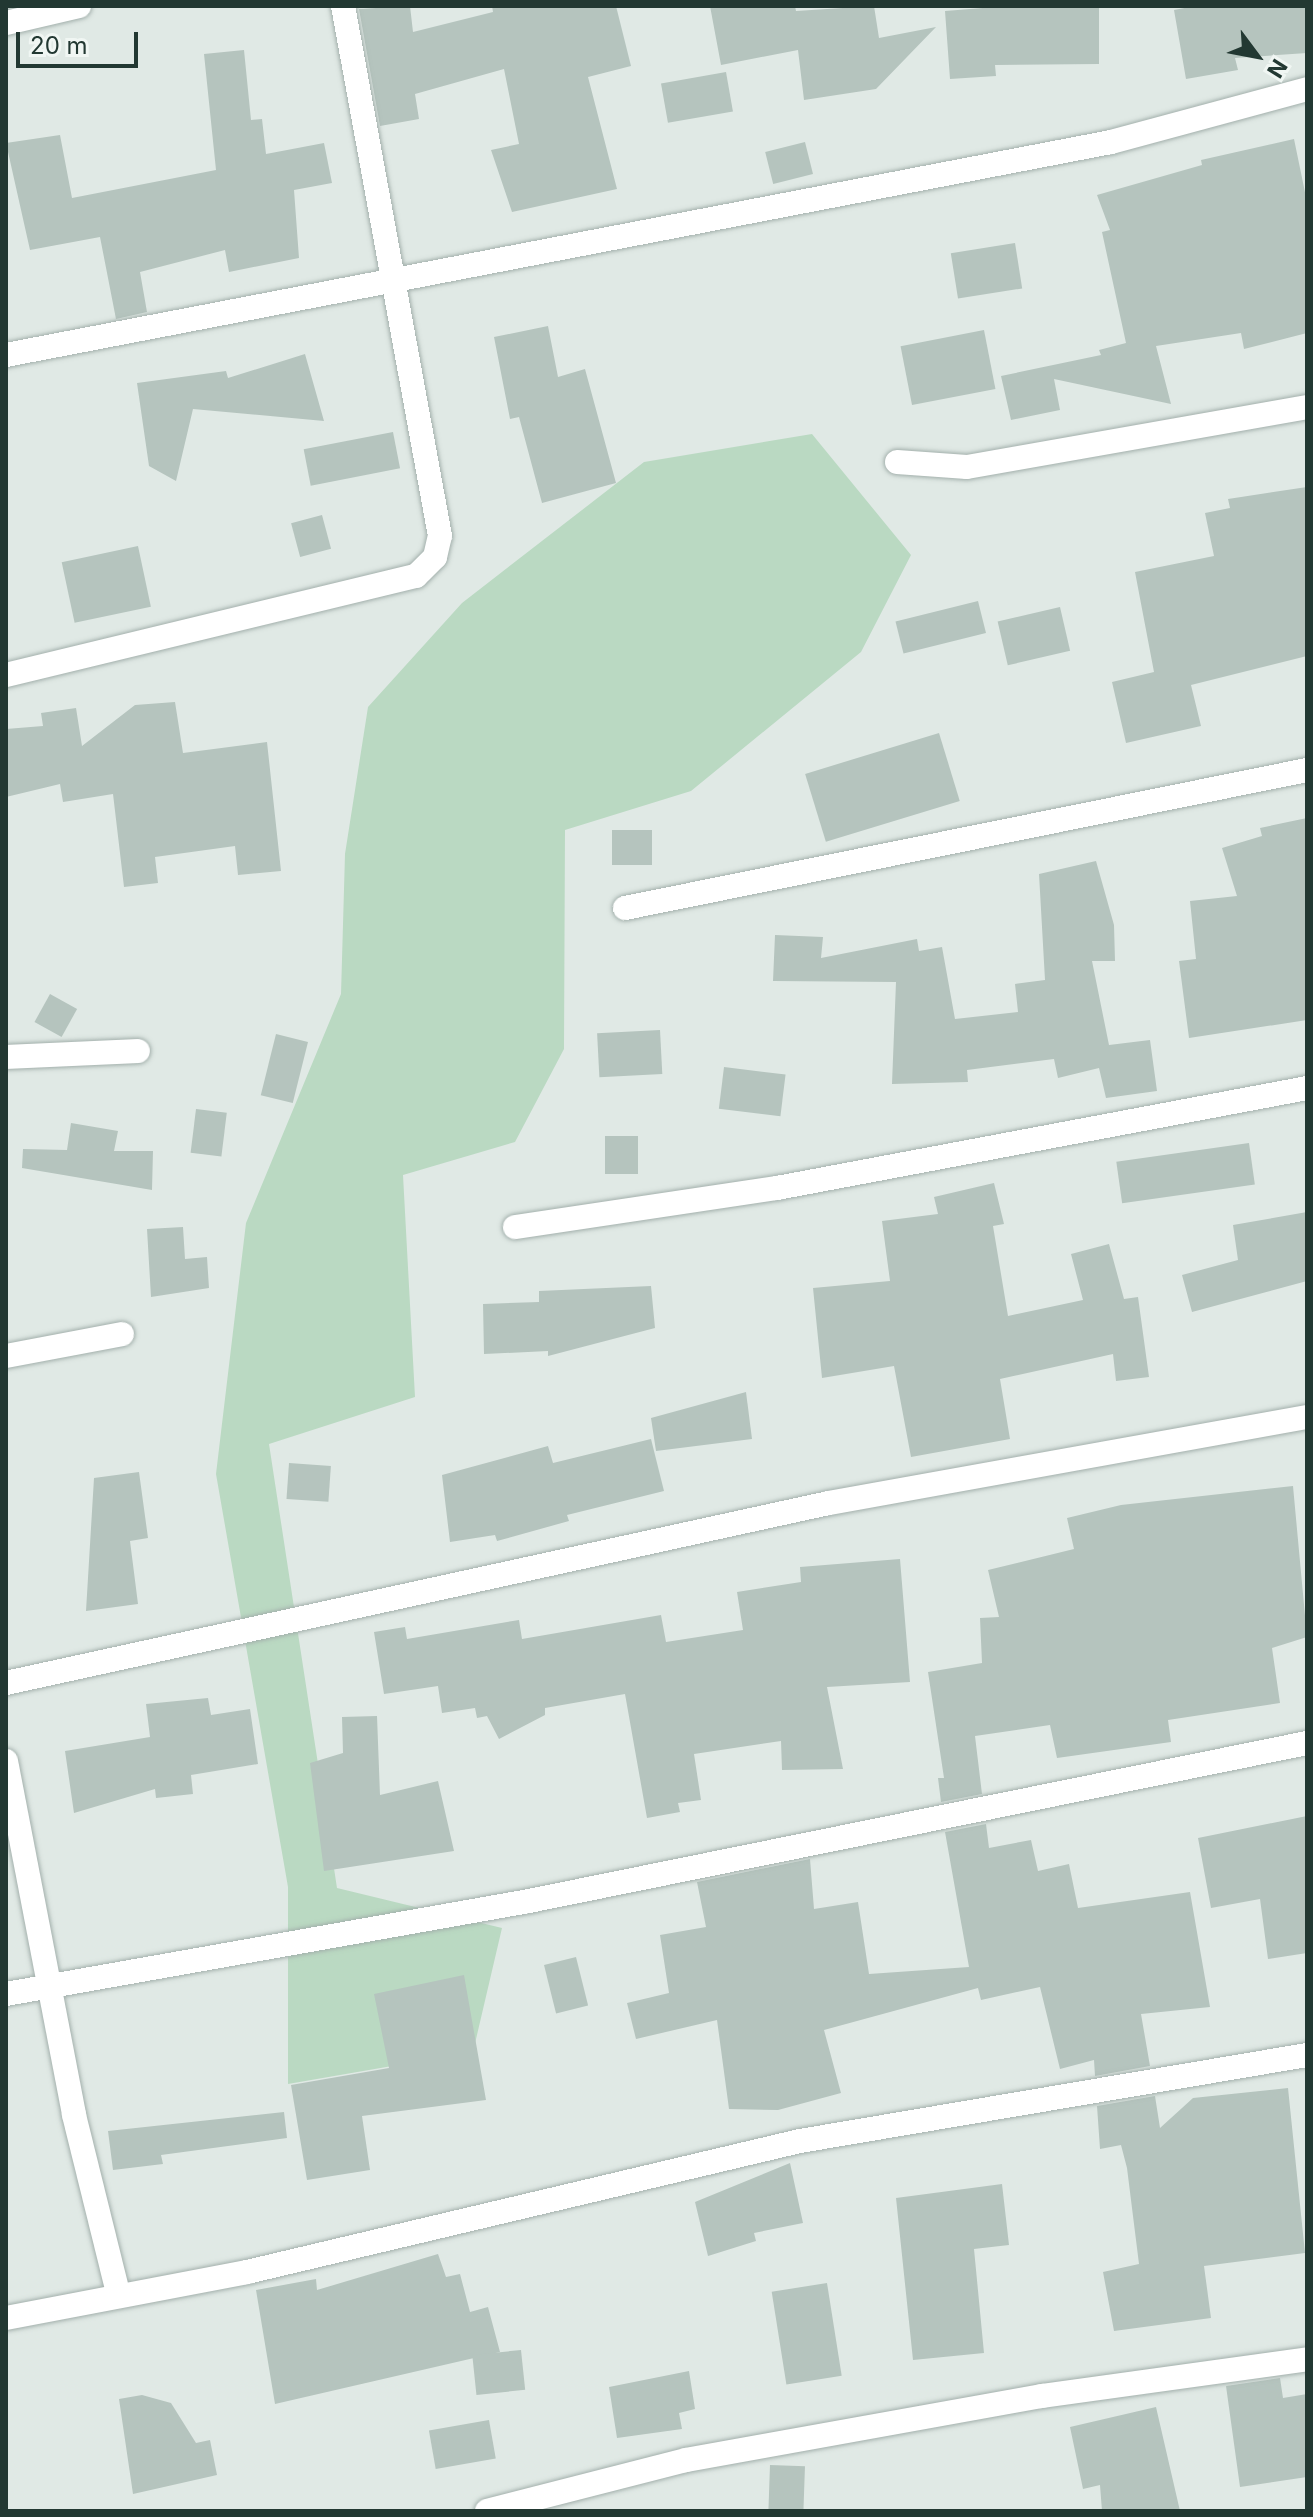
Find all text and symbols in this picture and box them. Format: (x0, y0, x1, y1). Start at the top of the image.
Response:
scale bar (20, 16, 142, 66)
north arrow (1217, 16, 1297, 96)
text: 20 m (30, 31, 88, 60)
text: N (1262, 55, 1293, 83)

